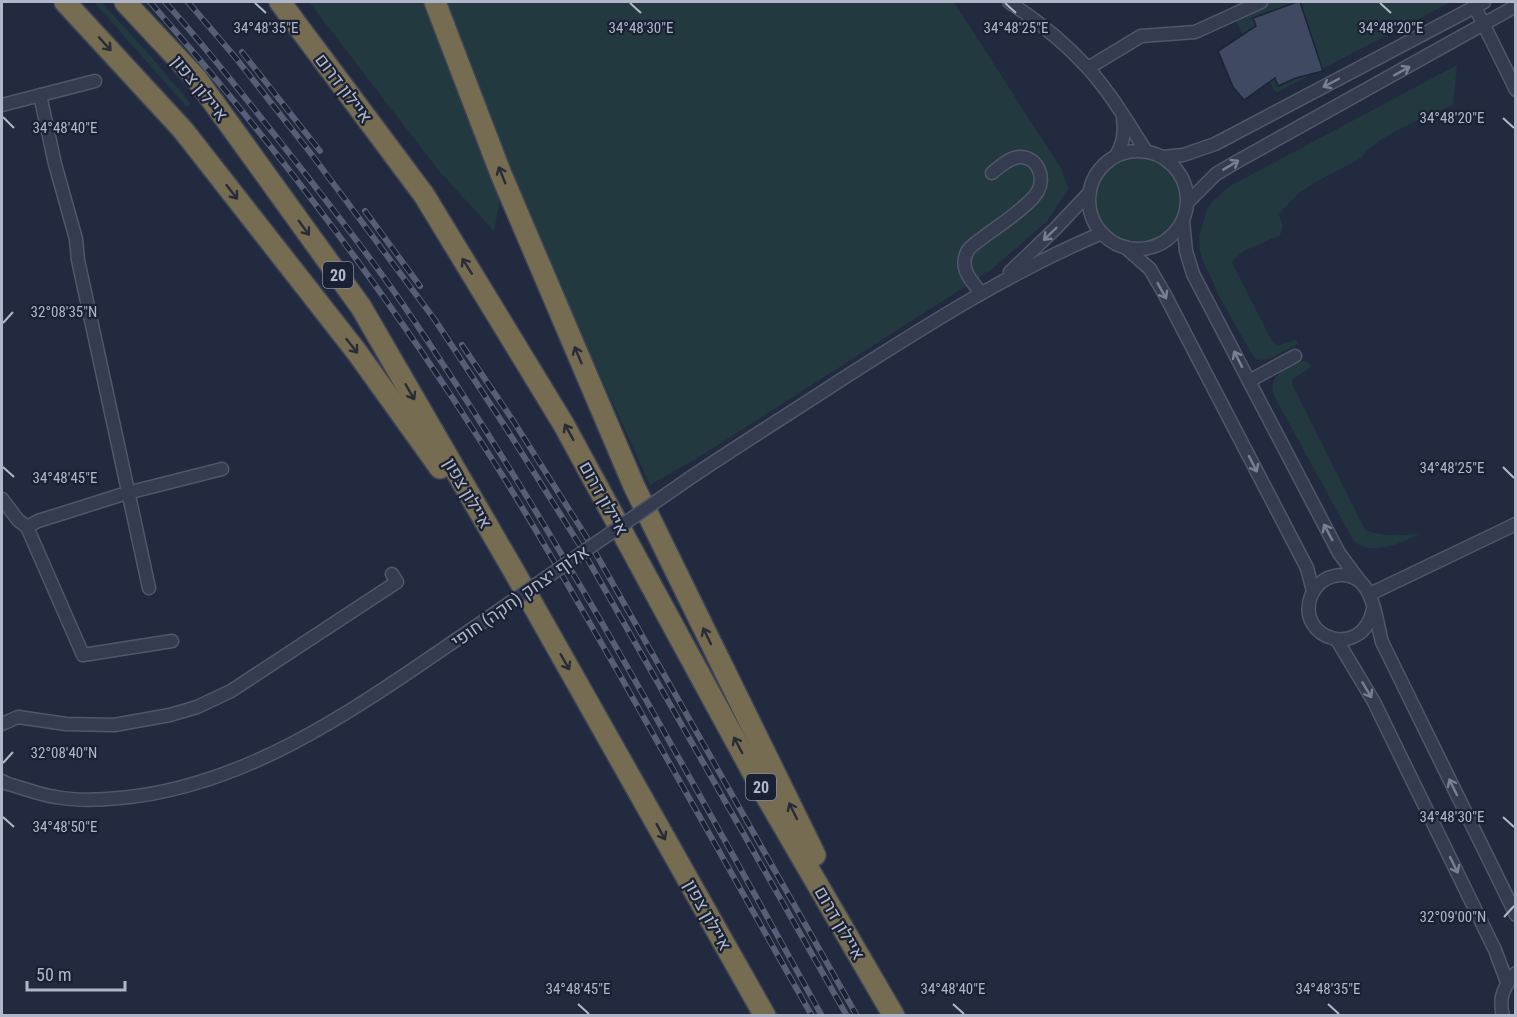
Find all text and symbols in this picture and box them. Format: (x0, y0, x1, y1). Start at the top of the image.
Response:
text: 34°48'35"E (234, 19, 298, 37)
text: 34°48'30"E (609, 19, 673, 37)
text: 34°48'25"E (984, 19, 1048, 37)
text: 34°48'20"E (1359, 19, 1423, 37)
one-way arrow (98, 37, 112, 52)
street label: איילון דרום (311, 49, 377, 127)
street label: איילון צפון (167, 51, 233, 125)
one-way arrow (1393, 65, 1410, 77)
one-way arrow (1322, 78, 1340, 89)
text: 34°48'20"E (1420, 109, 1484, 127)
text: 34°48'40"E (33, 119, 97, 137)
one-way arrow (1222, 159, 1239, 171)
one-way arrow (496, 167, 507, 185)
one-way arrow (226, 184, 238, 200)
one-way arrow (298, 220, 310, 236)
one-way arrow (1042, 227, 1057, 241)
one-way arrow (460, 258, 472, 275)
road number: 20 (323, 262, 353, 288)
one-way arrow (1156, 282, 1168, 299)
text: 32°08'35"N (31, 303, 97, 321)
one-way arrow (346, 337, 359, 353)
one-way arrow (572, 346, 583, 364)
one-way arrow (1231, 351, 1243, 369)
one-way arrow (404, 383, 416, 400)
one-way arrow (562, 424, 574, 441)
street label: איילון צפון (439, 454, 497, 532)
one-way arrow (1247, 454, 1259, 472)
street label: איילון דרום (575, 457, 633, 539)
text: 34°48'25"E (1420, 459, 1484, 477)
text: 34°48'45"E (33, 469, 97, 487)
one-way arrow (1322, 524, 1334, 541)
street label: אלוף יצחק (חקה) חופי (447, 540, 594, 652)
one-way arrow (701, 627, 713, 645)
one-way arrow (559, 653, 571, 670)
one-way arrow (1361, 681, 1373, 698)
one-way arrow (732, 737, 743, 755)
text: 32°08'40"N (31, 744, 97, 762)
road number: 20 (746, 774, 776, 800)
one-way arrow (1446, 778, 1458, 796)
one-way arrow (787, 802, 799, 820)
text: 34°48'30"E (1420, 808, 1484, 826)
text: 34°48'50"E (33, 818, 97, 836)
one-way arrow (655, 823, 667, 840)
one-way arrow (1448, 855, 1460, 873)
street label: איילון צפון (680, 876, 736, 954)
street label: איילון דרום (811, 883, 869, 963)
text: 32°09'00"N (1420, 908, 1486, 926)
scale bar (27, 954, 124, 992)
text: 50 m (36, 964, 71, 985)
text: 34°48'45"E (546, 980, 610, 998)
text: 34°48'40"E (921, 980, 985, 998)
text: 34°48'35"E (1296, 980, 1360, 998)

